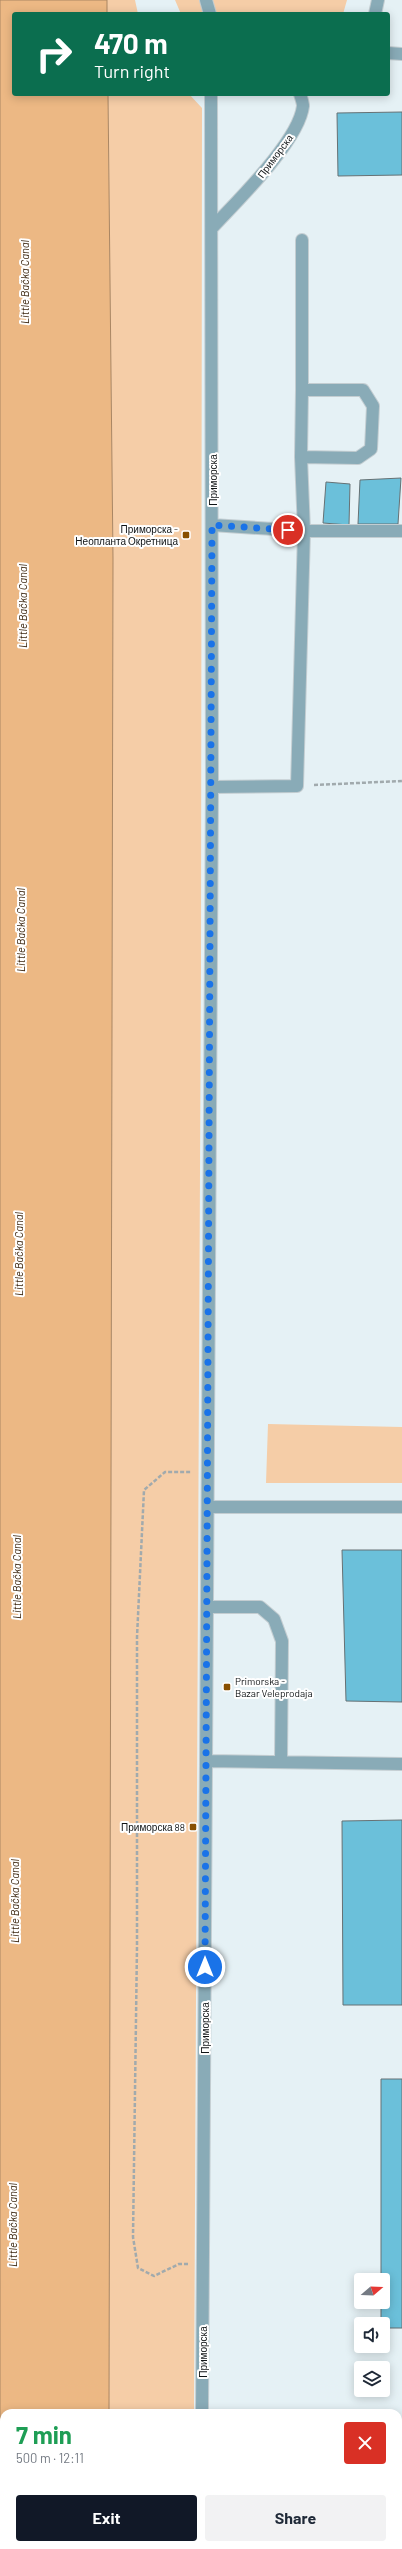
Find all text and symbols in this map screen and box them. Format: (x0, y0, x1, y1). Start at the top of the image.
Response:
text: 470 m (94, 26, 168, 60)
icon: right (28, 28, 80, 80)
text: Turn right (94, 60, 170, 82)
street label: Приморска (255, 131, 296, 180)
water label: Little Bačka Canal (18, 239, 31, 324)
street label: Приморска (207, 454, 219, 506)
pin (271, 513, 305, 547)
icon: arrive (277, 519, 299, 541)
place label: Приморска - Неопланта Окретница (75, 523, 178, 547)
marker: Приморска - Неопланта Окретница (181, 530, 191, 540)
water label: Little Bačka Canal (16, 563, 29, 648)
water label: Little Bačka Canal (14, 887, 27, 972)
water label: Little Bačka Canal (12, 1211, 25, 1296)
water label: Little Bačka Canal (10, 1534, 23, 1619)
place label: Primorska - Bazar Veleprodaja (235, 1675, 313, 1699)
marker: Primorska - Bazar Veleprodaja (222, 1682, 232, 1692)
place label: Приморска 88 (121, 1821, 185, 1833)
marker: Приморска 88 (188, 1822, 198, 1832)
water label: Little Bačka Canal (8, 1858, 21, 1943)
position arrow (184, 1946, 226, 1988)
street label: Приморска (199, 2002, 211, 2054)
water label: Little Bačka Canal (6, 2182, 19, 2267)
north arrow (354, 2273, 390, 2309)
map controls (354, 2273, 390, 2397)
button: sound (354, 2317, 390, 2353)
street label: Приморска (197, 2326, 209, 2378)
button: layers (354, 2361, 390, 2397)
text: 7 min (16, 2420, 72, 2449)
button: close (344, 2422, 386, 2464)
text: 500 m · 12:11 (16, 2450, 84, 2466)
button: Exit (16, 2495, 197, 2541)
button: Share (205, 2495, 386, 2541)

